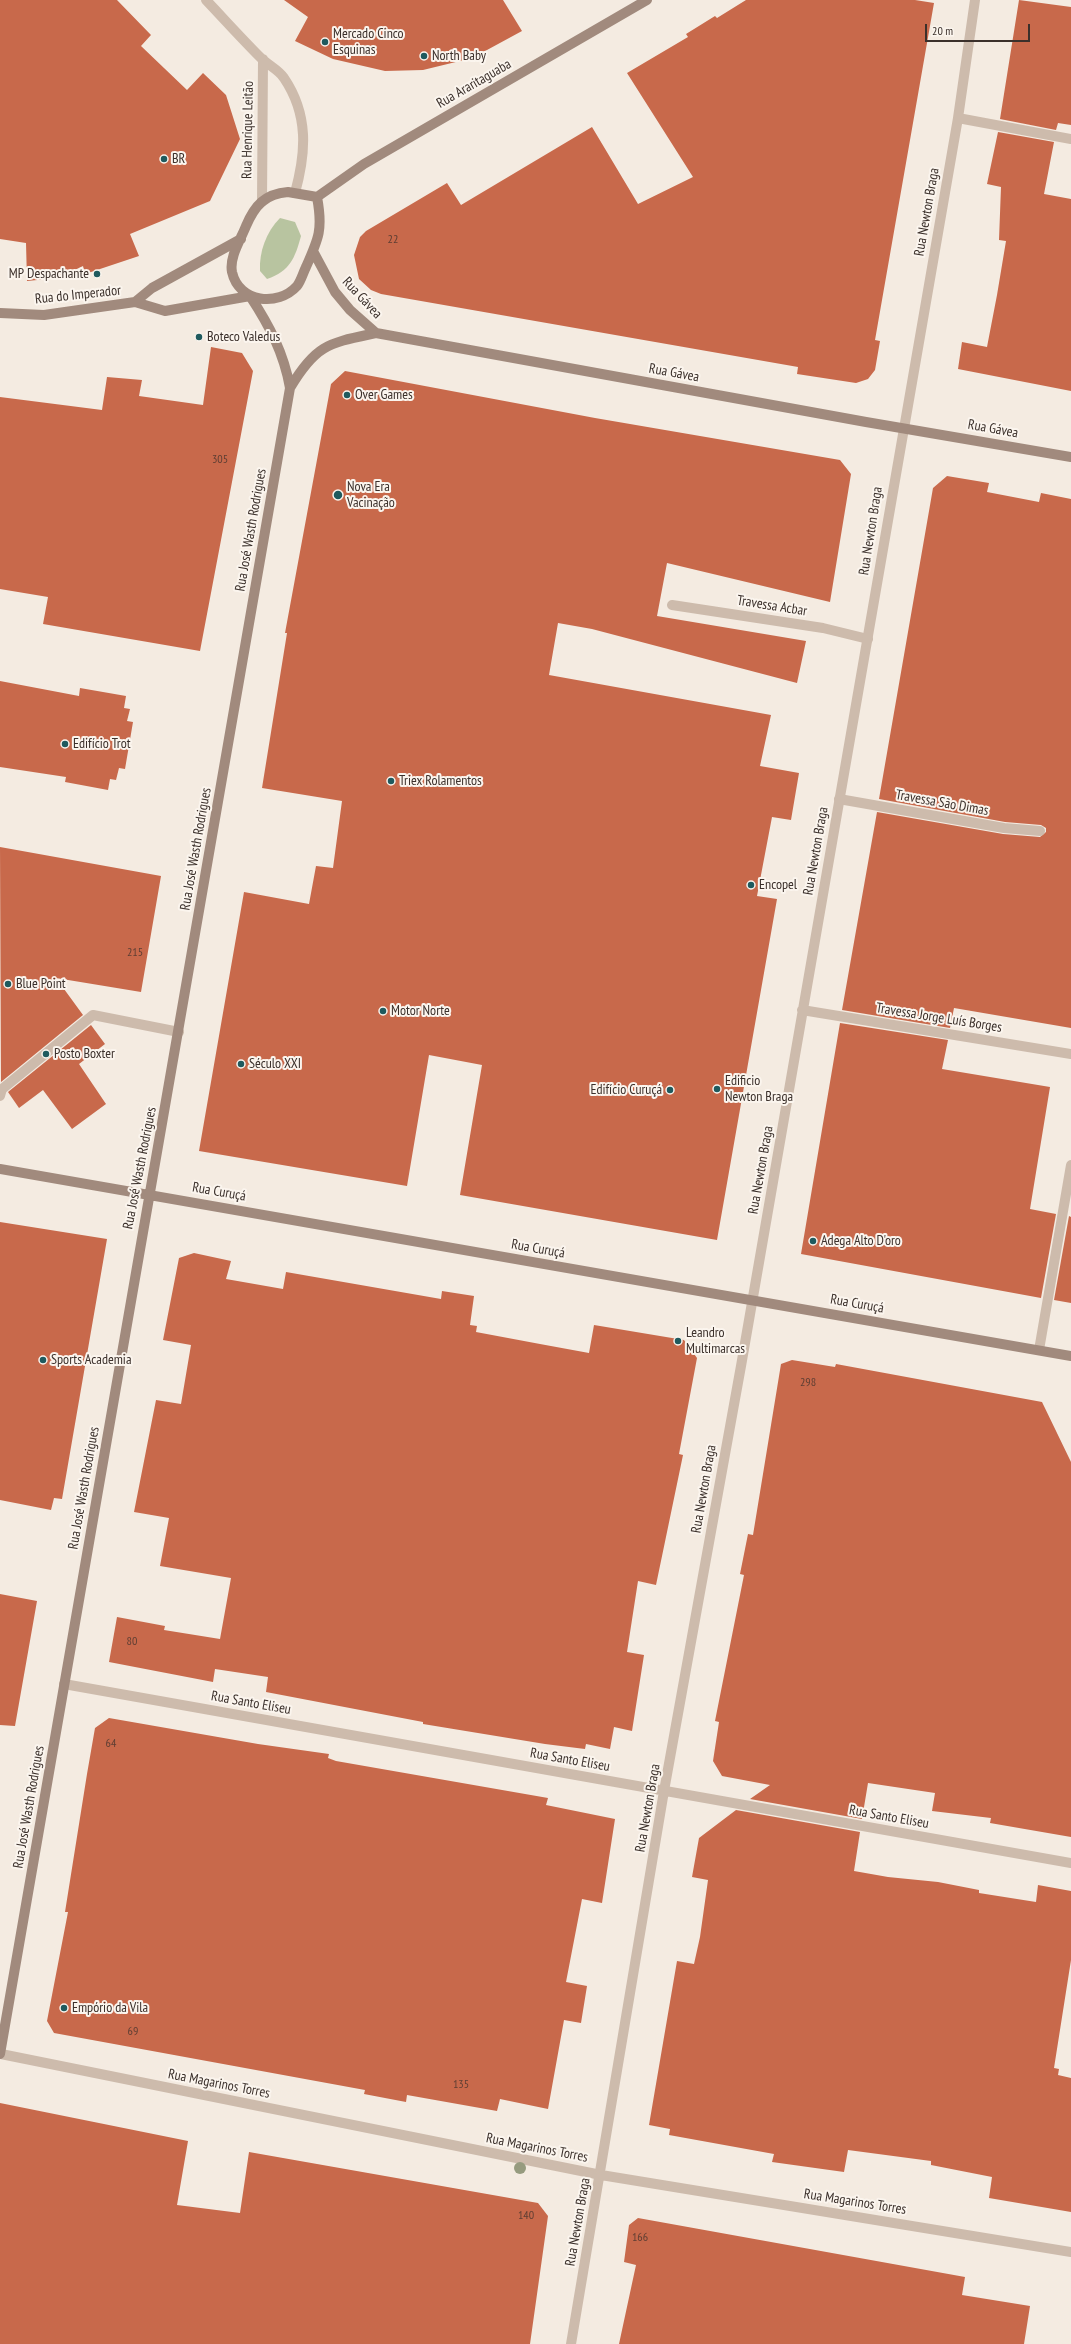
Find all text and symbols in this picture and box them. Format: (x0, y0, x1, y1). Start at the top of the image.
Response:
scale bar (927, 16, 1032, 42)
text: 20 m (932, 23, 953, 38)
place label: Mercado Cinco Esquinas (333, 26, 404, 58)
marker: Mercado Cinco Esquinas (320, 37, 330, 47)
place label: North Baby (432, 48, 486, 64)
marker: North Baby (419, 51, 429, 61)
street label: Rua Araritaguaba (434, 56, 514, 112)
street label: Rua Henrique Leitão (239, 81, 257, 179)
place label: BR (172, 151, 185, 167)
marker: BR (159, 154, 169, 164)
street label: Rua Newton Braga (911, 167, 943, 257)
house number: 22 (388, 233, 398, 247)
place label: MP Despachante (9, 266, 89, 282)
marker: MP Despachante (92, 269, 102, 279)
street label: Rua Gávea (339, 274, 385, 322)
street label: Rua do Imperador (34, 282, 122, 308)
place label: Boteco Valedus (207, 329, 280, 345)
marker: Boteco Valedus (194, 332, 204, 342)
street label: Rua Gávea (648, 360, 700, 386)
place label: Over Games (355, 387, 413, 403)
marker: Over Games (342, 390, 352, 400)
street label: Rua Gávea (967, 416, 1019, 442)
house number: 305 (212, 453, 228, 467)
street label: Rua José Wasth Rodrigues (232, 467, 270, 593)
place label: Nova Era Vacinação (347, 479, 395, 512)
street label: Rua Newton Braga (856, 486, 886, 576)
marker: Nova Era Vacinação (332, 489, 344, 501)
street label: Travessa Acbar (736, 592, 808, 620)
place label: Edifício Trot (73, 736, 131, 752)
marker: Edifício Trot (60, 739, 70, 749)
place label: Triex Rolamentos (399, 773, 482, 789)
marker: Triex Rolamentos (386, 776, 396, 786)
street label: Rua José Wasth Rodrigues (177, 786, 215, 912)
street label: Travessa São Dimas (894, 787, 990, 819)
street label: Rua Newton Braga (800, 806, 832, 896)
place label: Encopel (759, 877, 797, 893)
marker: Encopel (746, 880, 756, 890)
house number: 215 (127, 946, 143, 960)
place label: Blue Point (16, 976, 66, 992)
marker: Blue Point (3, 979, 13, 989)
street label: Travessa Jorge Luís Borges (875, 1000, 1003, 1036)
place label: Motor Norte (391, 1003, 450, 1019)
marker: Motor Norte (378, 1006, 388, 1016)
place label: Posto Boxter (54, 1046, 115, 1062)
marker: Posto Boxter (41, 1049, 51, 1059)
place label: Século XXI (249, 1056, 301, 1072)
marker: Século XXI (236, 1059, 246, 1069)
place label: Edificio Newton Braga (725, 1073, 793, 1106)
place label: Edifício Curuçá (590, 1082, 662, 1098)
marker: Edificio Newton Braga (712, 1084, 722, 1094)
marker: Edifício Curuçá (665, 1085, 675, 1095)
street label: Rua José Wasth Rodrigues (120, 1105, 160, 1231)
street label: Rua Newton Braga (745, 1125, 777, 1215)
street label: Rua Curuçá (191, 1179, 247, 1205)
place label: Adega Alto D'oro (821, 1233, 901, 1249)
street label: Rua Curuçá (510, 1236, 566, 1262)
marker: Adega Alto D'oro (808, 1236, 818, 1246)
street label: Rua Curuçá (829, 1291, 885, 1317)
place label: Leandro Multimarcas (686, 1325, 745, 1358)
marker: Leandro Multimarcas (673, 1336, 683, 1346)
place label: Sports Academia (51, 1352, 131, 1368)
marker: Sports Academia (38, 1355, 48, 1365)
house number: 298 (800, 1376, 816, 1390)
street label: Rua José Wasth Rodrigues (65, 1425, 103, 1551)
street label: Rua Newton Braga (688, 1444, 720, 1534)
house number: 80 (127, 1635, 137, 1649)
street label: Rua Santo Eliseu (210, 1688, 292, 1718)
house number: 64 (106, 1737, 116, 1751)
street label: Rua José Wasth Rodrigues (10, 1744, 48, 1870)
street label: Rua Santo Eliseu (529, 1745, 611, 1775)
street label: Rua Newton Braga (632, 1763, 664, 1853)
street label: Rua Santo Eliseu (848, 1802, 930, 1832)
place label: Empório da Vila (72, 2000, 148, 2016)
marker: Empório da Vila (59, 2003, 69, 2013)
house number: 69 (128, 2025, 138, 2039)
street label: Rua Magarinos Torres (167, 2066, 271, 2102)
house number: 135 (453, 2078, 469, 2092)
street label: Rua Magarinos Torres (485, 2130, 589, 2166)
street label: Rua Newton Braga (562, 2177, 594, 2267)
street label: Rua Magarinos Torres (803, 2186, 907, 2218)
house number: 140 (518, 2209, 534, 2223)
house number: 166 (632, 2231, 648, 2245)

